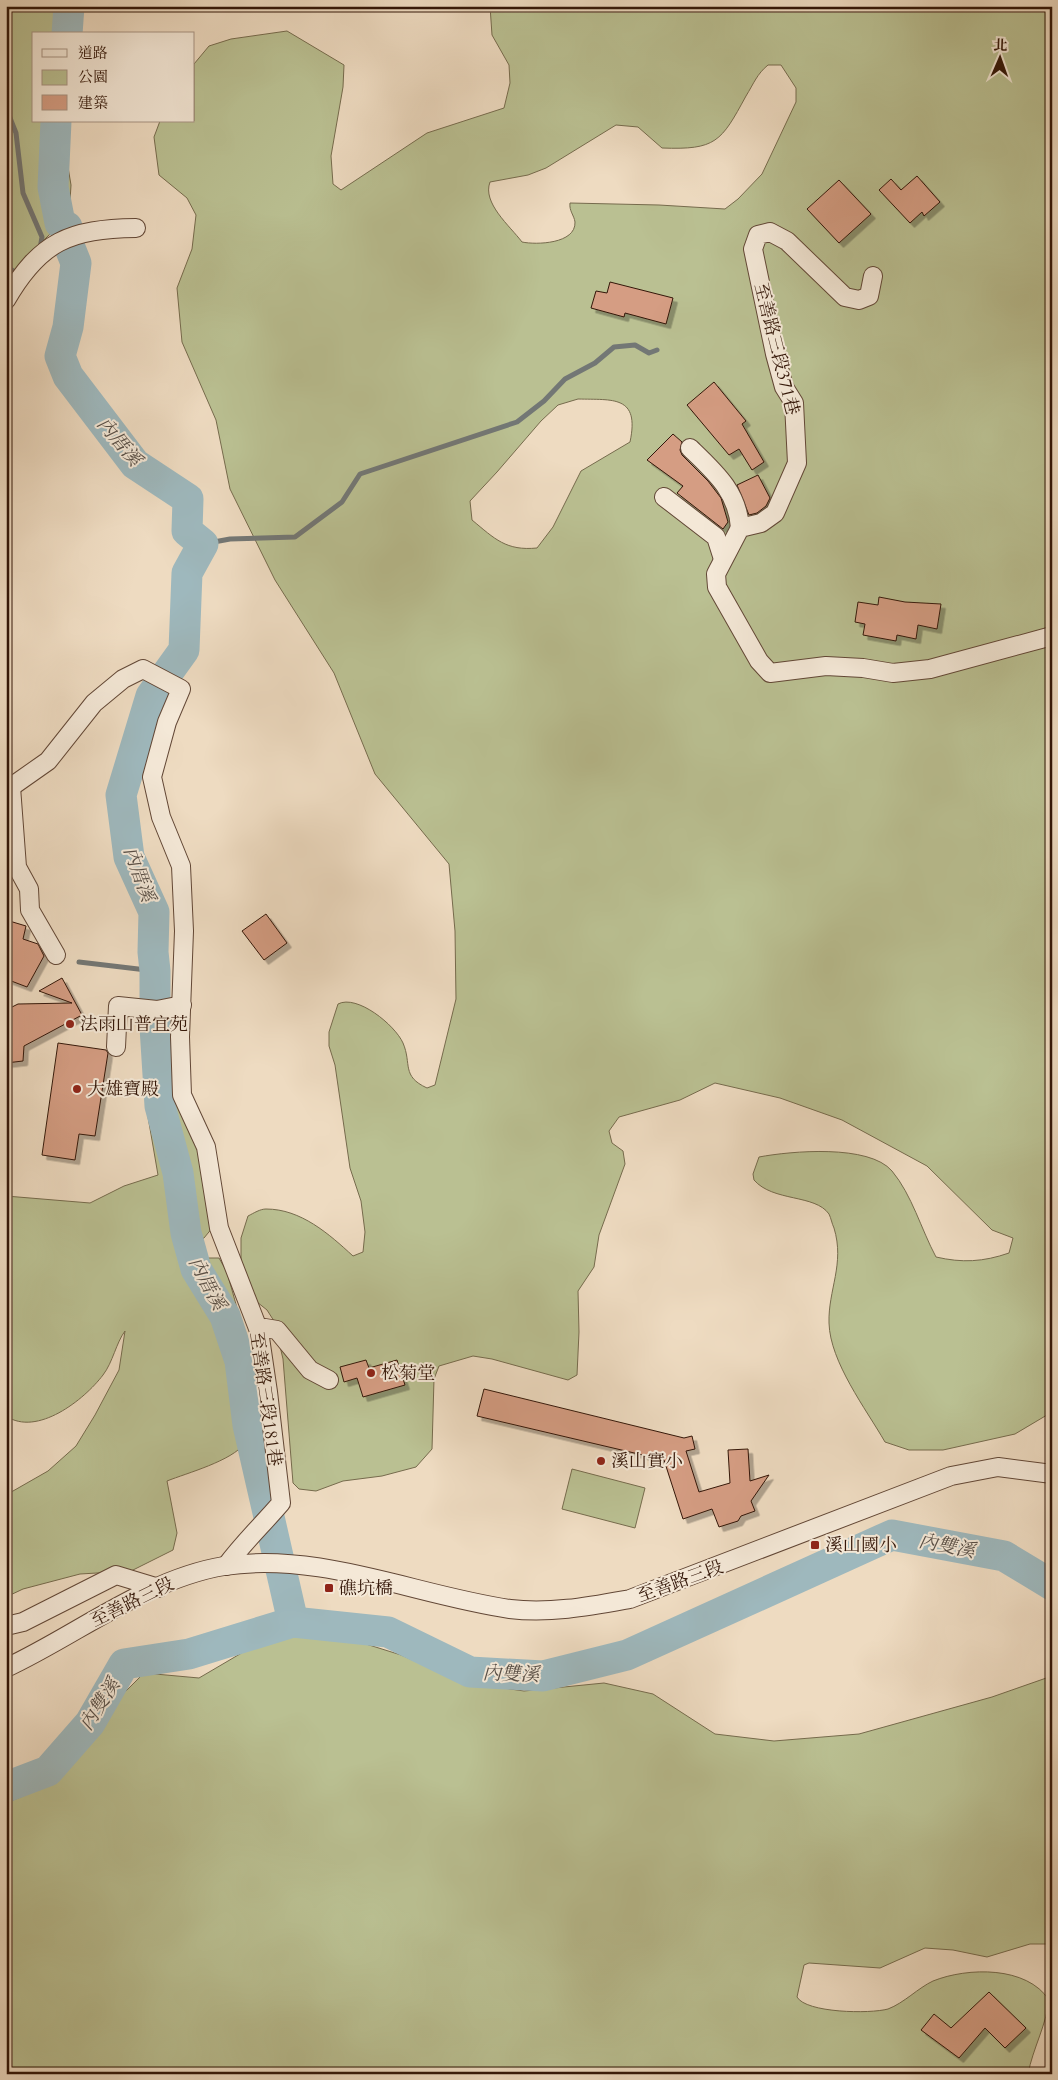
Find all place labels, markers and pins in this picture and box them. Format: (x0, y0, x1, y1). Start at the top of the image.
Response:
place label: 法雨山普宜苑 (80, 1012, 188, 1037)
marker: 法雨山普宜苑 (64, 1018, 76, 1030)
place label: 大雄寶殿 (87, 1077, 159, 1102)
marker: 大雄寶殿 (71, 1083, 83, 1095)
place label: 松菊堂 (381, 1361, 435, 1386)
marker: 松菊堂 (365, 1367, 377, 1379)
place label: 溪山實小 (611, 1449, 683, 1474)
marker: 溪山實小 (595, 1455, 607, 1467)
place label: 溪山國小 (825, 1533, 897, 1558)
marker: 溪山國小 (809, 1539, 821, 1551)
place label: 礁坑橋 (339, 1576, 393, 1601)
marker: 礁坑橋 (323, 1582, 335, 1594)

